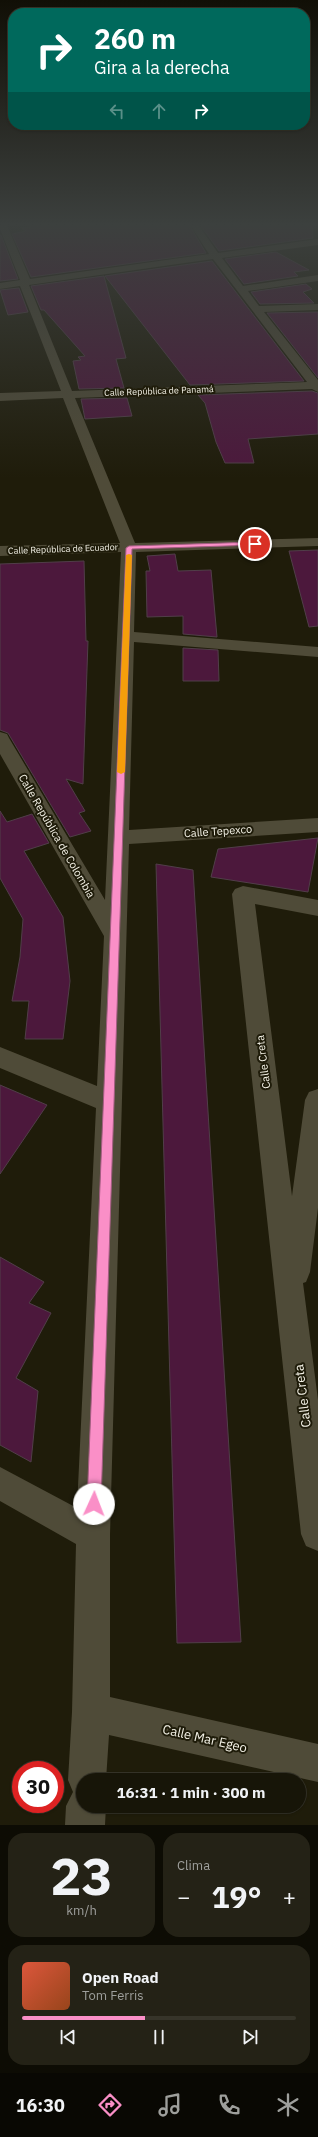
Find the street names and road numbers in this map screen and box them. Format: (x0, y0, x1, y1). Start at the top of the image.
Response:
street label: Calle República de Panamá (104, 383, 214, 398)
street label: Calle República de Ecuador (8, 541, 119, 556)
street label: Calle República de Colombia (16, 772, 98, 901)
street label: Calle Tepexco (183, 822, 253, 840)
street label: Calle Creta (253, 1034, 273, 1090)
street label: Calle Creta (290, 1363, 315, 1429)
street label: Calle Mar Egeo (161, 1721, 249, 1756)

